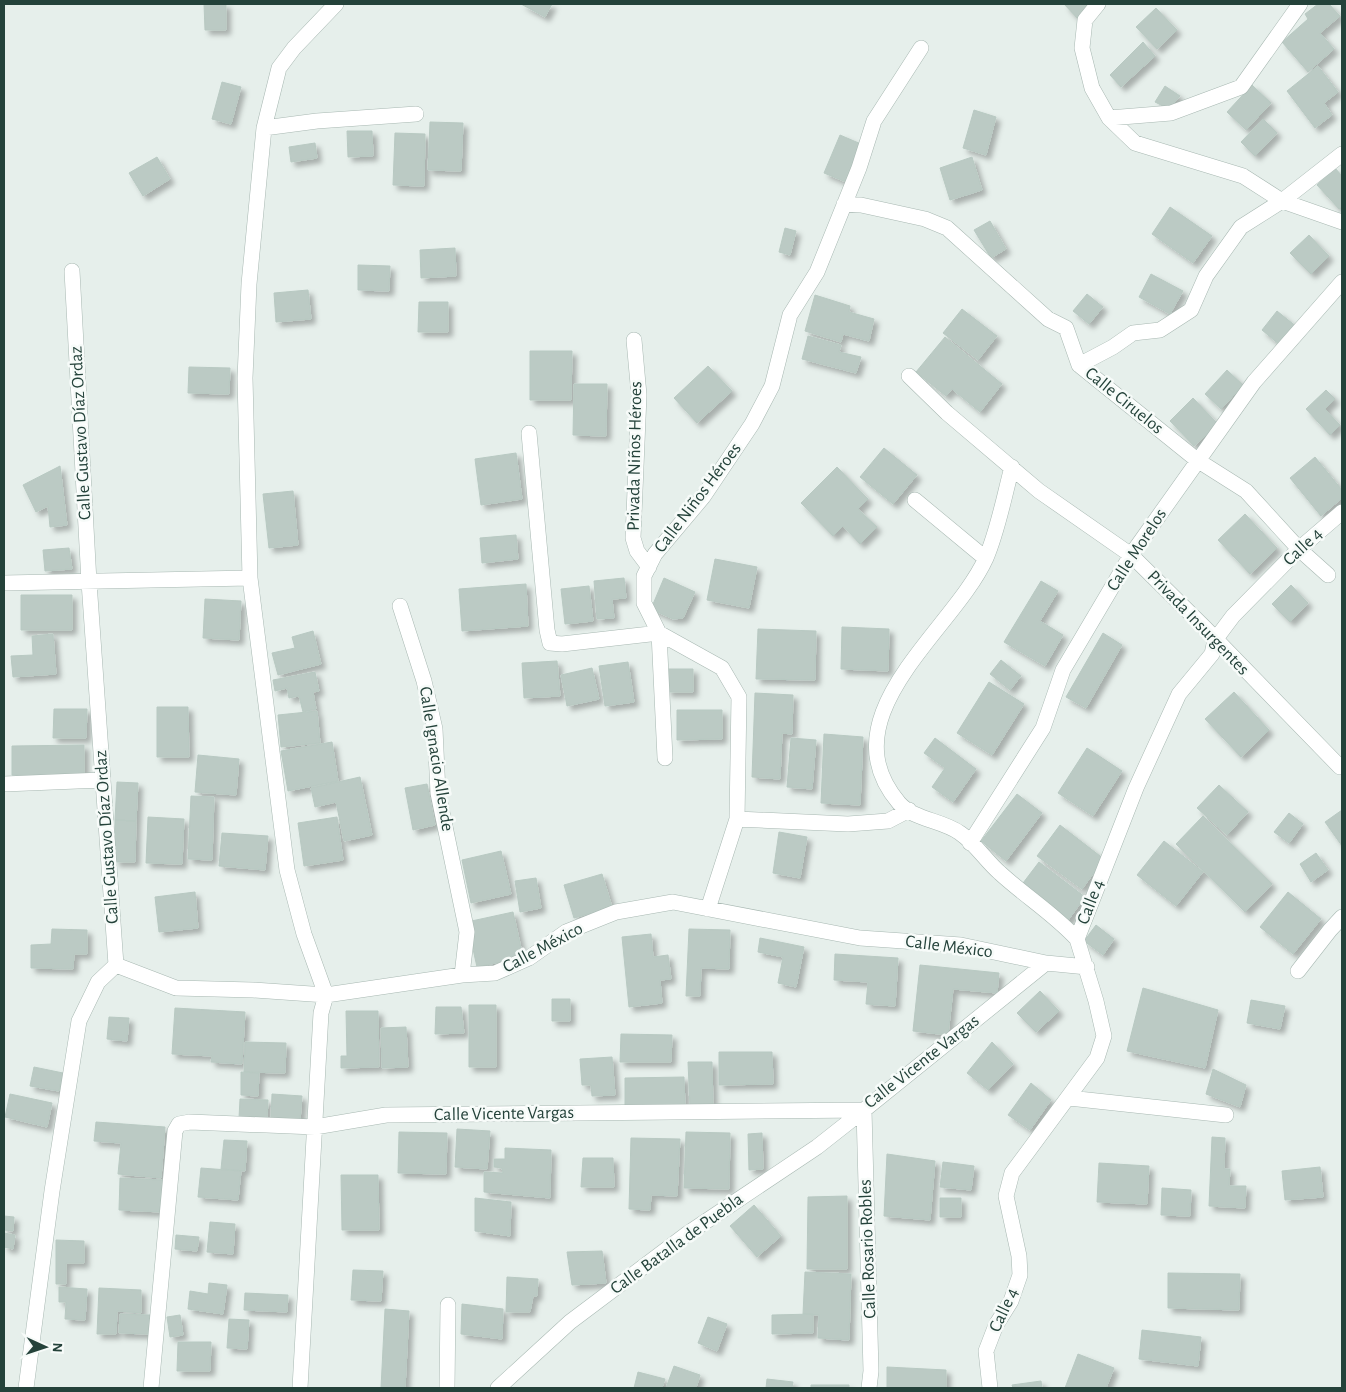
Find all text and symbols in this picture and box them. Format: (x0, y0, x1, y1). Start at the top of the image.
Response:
street label: Calle Gustavo Díaz Ordaz (67, 346, 95, 520)
street label: Calle Ciruelos (1082, 364, 1166, 438)
street label: Privada Niños Héroes (625, 381, 645, 531)
street label: Calle Niños Héroes (651, 440, 745, 556)
street label: Calle Morelos (1104, 506, 1170, 594)
street label: Calle 4 (1280, 524, 1326, 569)
street label: Privada Insurgentes (1144, 567, 1252, 679)
street label: Calle Ignacio Allende (416, 685, 456, 833)
street label: Calle Gustavo Díaz Ordaz (92, 750, 122, 924)
street label: Calle 4 (1074, 877, 1108, 927)
street label: Calle México (500, 919, 586, 977)
street label: Calle México (904, 933, 994, 961)
street label: Calle Vicente Vargas (861, 1012, 983, 1112)
street label: Calle Vicente Vargas (434, 1104, 574, 1124)
street label: Calle Rosario Robles (857, 1179, 879, 1319)
street label: Calle Batalla de Puebla (607, 1190, 747, 1298)
street label: Calle 4 (986, 1285, 1022, 1335)
north arrow (20, 1322, 70, 1372)
text: N (50, 1342, 64, 1353)

